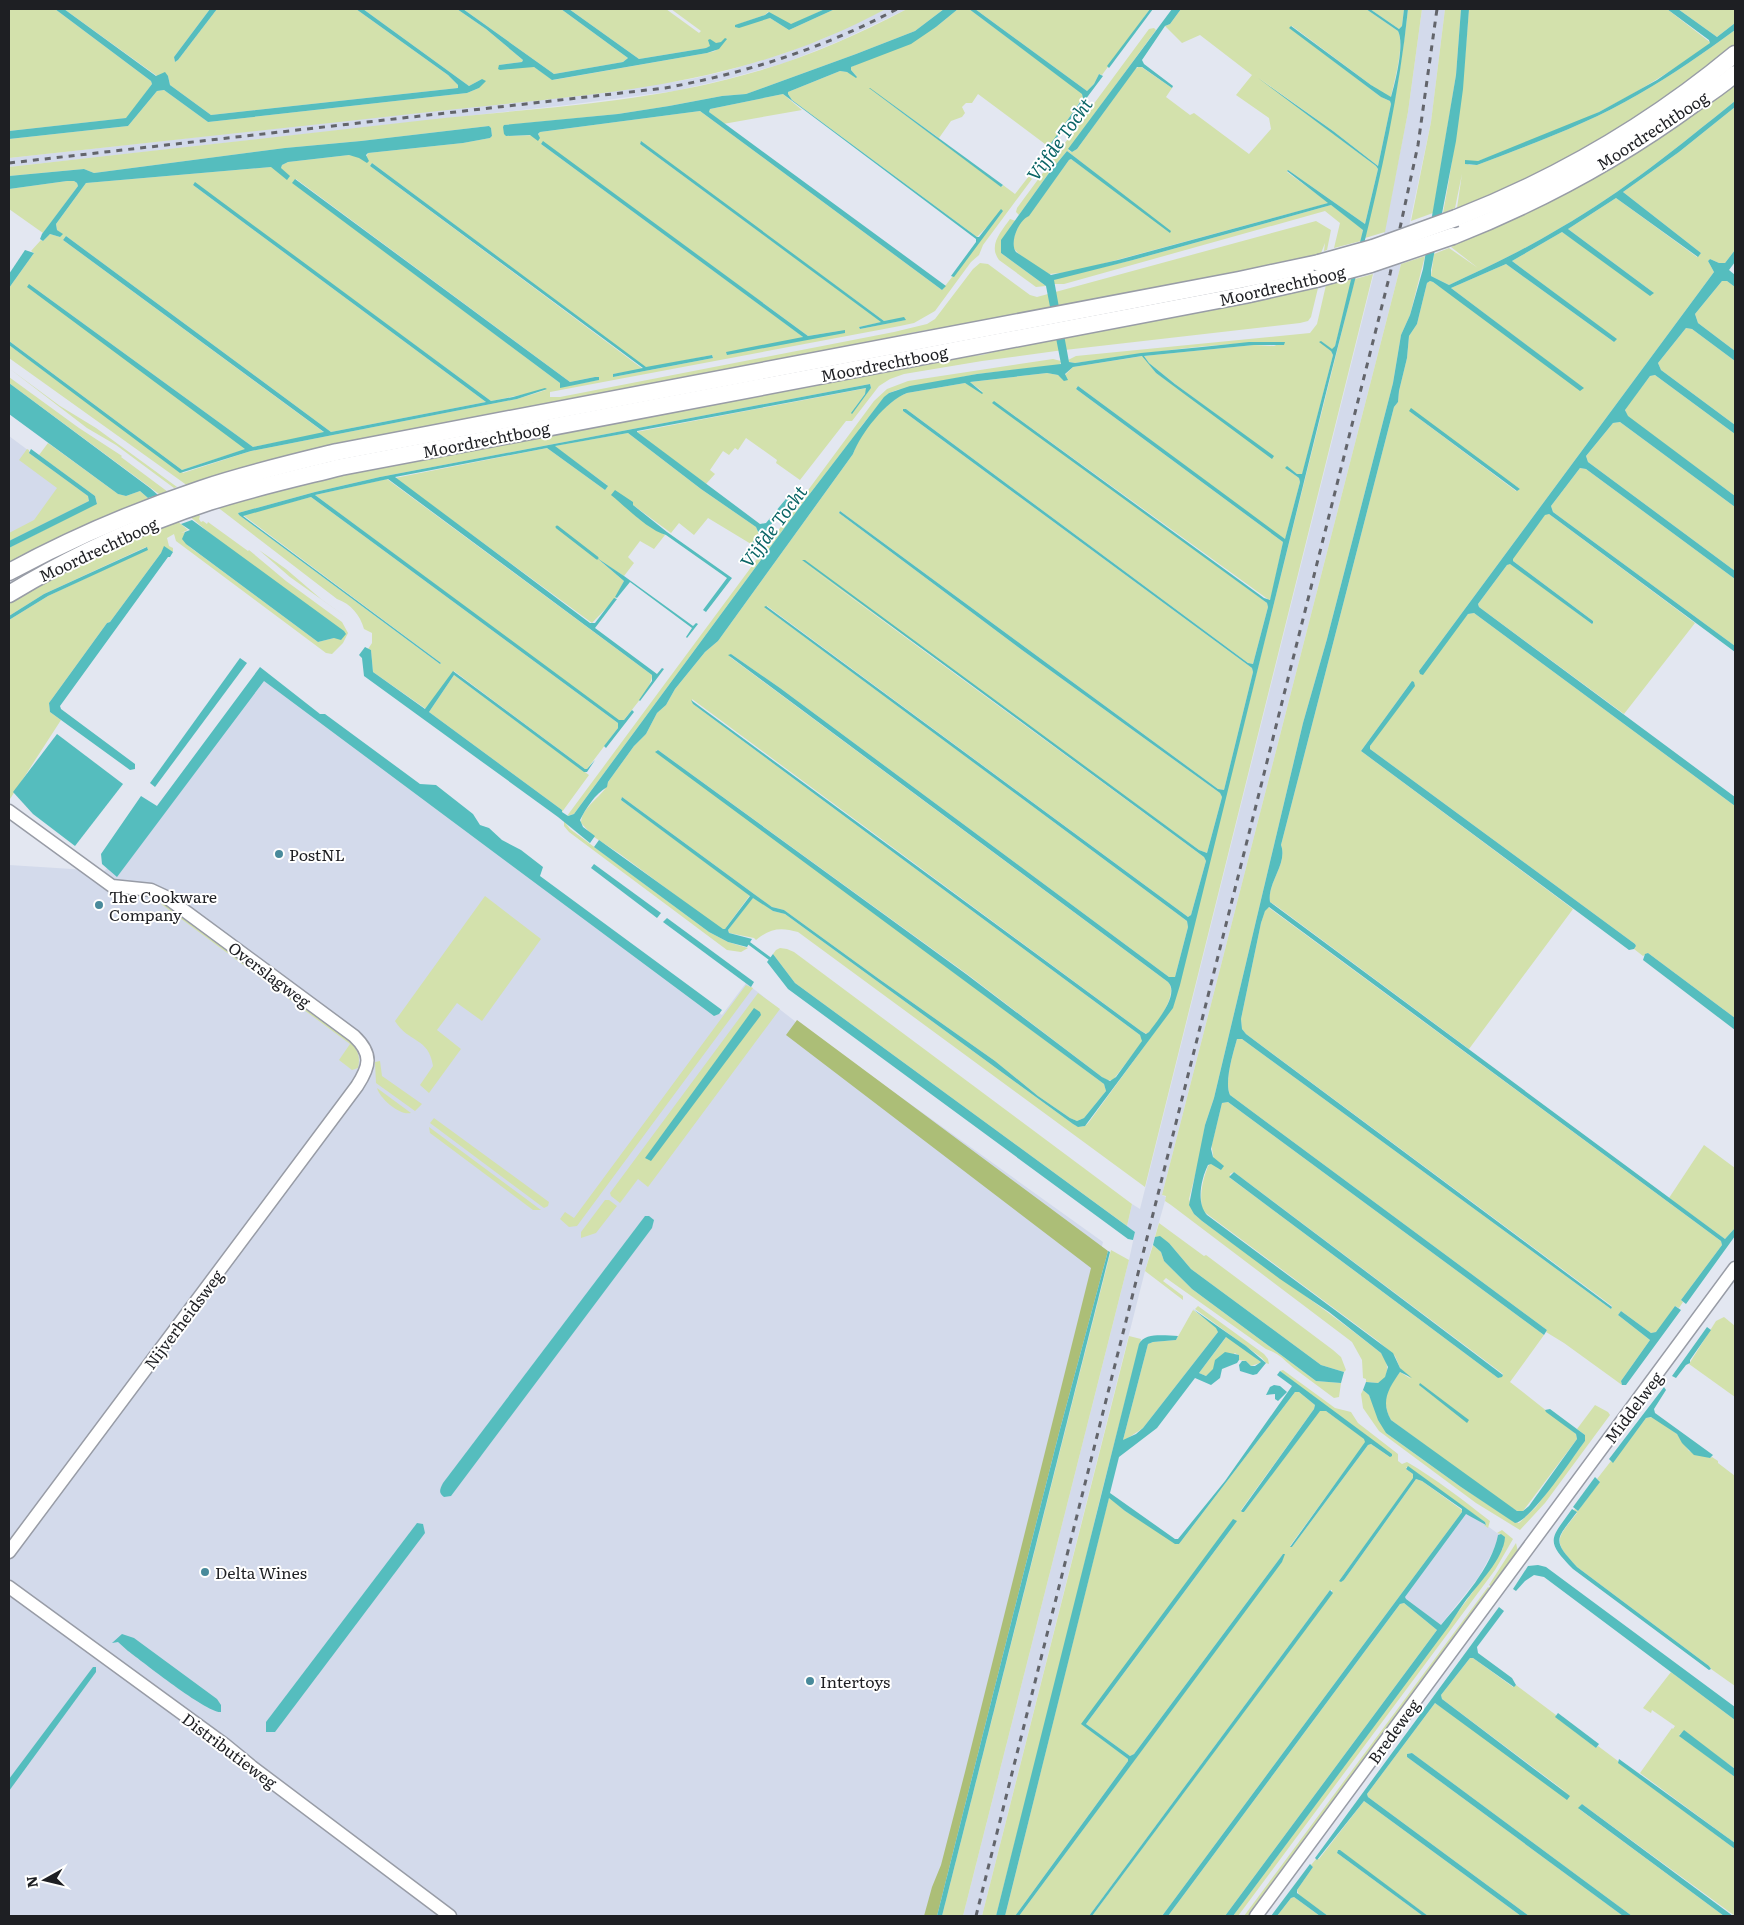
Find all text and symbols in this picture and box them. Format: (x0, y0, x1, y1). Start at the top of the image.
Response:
street label: Moordrechtboog (1591, 85, 1713, 175)
water label: Vijfde Tocht (1020, 92, 1098, 186)
street label: Moordrechtboog (1216, 259, 1348, 311)
street label: Moordrechtboog (818, 339, 950, 387)
street label: Moordrechtboog (420, 415, 552, 463)
water label: Vijfde Tocht (733, 479, 813, 573)
street label: Moordrechtboog (34, 511, 162, 587)
place label: PostNL (289, 842, 345, 866)
marker: PostNL (273, 848, 285, 860)
place label: The Cookware Company (109, 884, 217, 926)
marker: The Cookware Company (93, 899, 105, 911)
street label: Overslagweg (224, 935, 316, 1013)
street label: Nijverheidsweg (138, 1264, 228, 1374)
street label: Middelweg (1598, 1366, 1668, 1448)
place label: Delta Wines (215, 1560, 307, 1584)
marker: Delta Wines (199, 1566, 211, 1578)
place label: Intertoys (820, 1669, 890, 1693)
marker: Intertoys (804, 1675, 816, 1687)
street label: Bredeweg (1361, 1694, 1425, 1768)
street label: Distributieweg (178, 1706, 283, 1794)
north arrow (20, 1855, 70, 1905)
text: N (20, 1874, 42, 1889)

